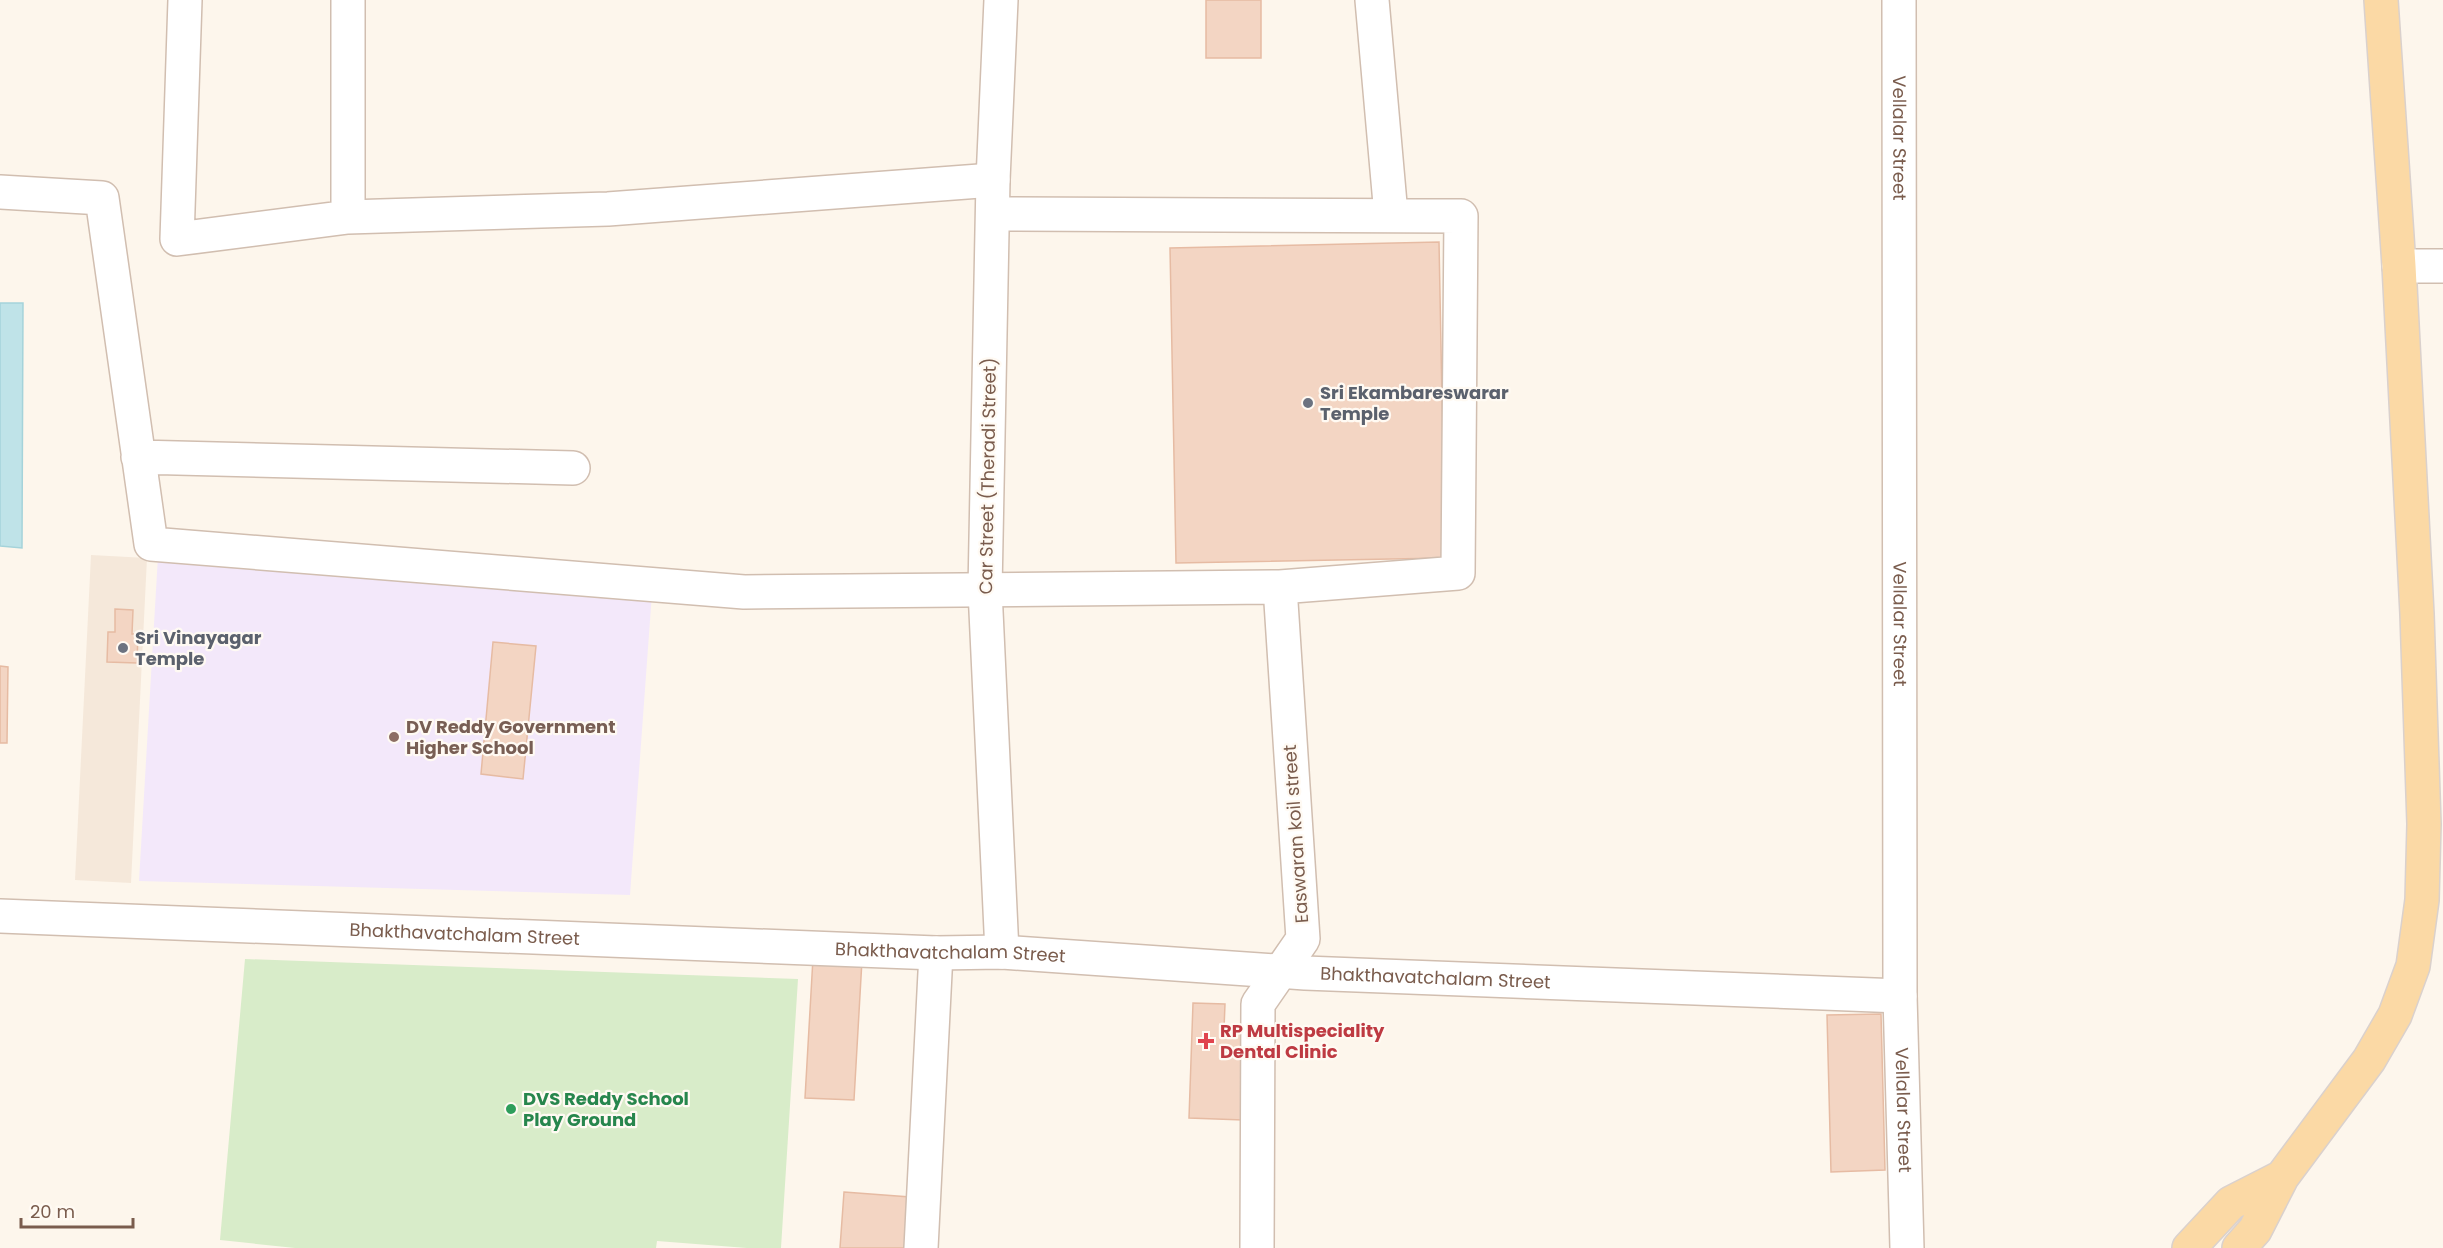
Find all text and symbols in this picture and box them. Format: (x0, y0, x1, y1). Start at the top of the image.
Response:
street label: Vellalar Street (1887, 75, 1912, 201)
street label: Car Street (Theradi Street) (973, 357, 1002, 595)
place label: Sri Ekambareswarar Temple (1320, 380, 1509, 426)
marker: Sri Ekambareswarar Temple (1301, 396, 1315, 410)
street label: Vellalar Street (1888, 561, 1913, 687)
place label: Sri Vinayagar Temple (135, 625, 262, 671)
marker: Sri Vinayagar Temple (116, 641, 130, 655)
place label: DV Reddy Government Higher School (406, 714, 615, 760)
marker: DV Reddy Government Higher School (387, 730, 401, 744)
street label: Easwaran koil street (1277, 744, 1314, 924)
street label: Bhakthavatchalam Street (349, 917, 580, 951)
street label: Bhakthavatchalam Street (835, 936, 1066, 968)
street label: Bhakthavatchalam Street (1320, 961, 1551, 994)
place label: RP Multispeciality Dental Clinic (1220, 1018, 1385, 1064)
marker: RP Multispeciality Dental Clinic (1197, 1032, 1215, 1050)
street label: Vellalar Street (1889, 1047, 1918, 1173)
place label: DVS Reddy School Play Ground (523, 1086, 689, 1132)
marker: DVS Reddy School Play Ground (504, 1102, 518, 1116)
scale bar (21, 1191, 134, 1229)
text: 20 m (30, 1199, 75, 1224)

